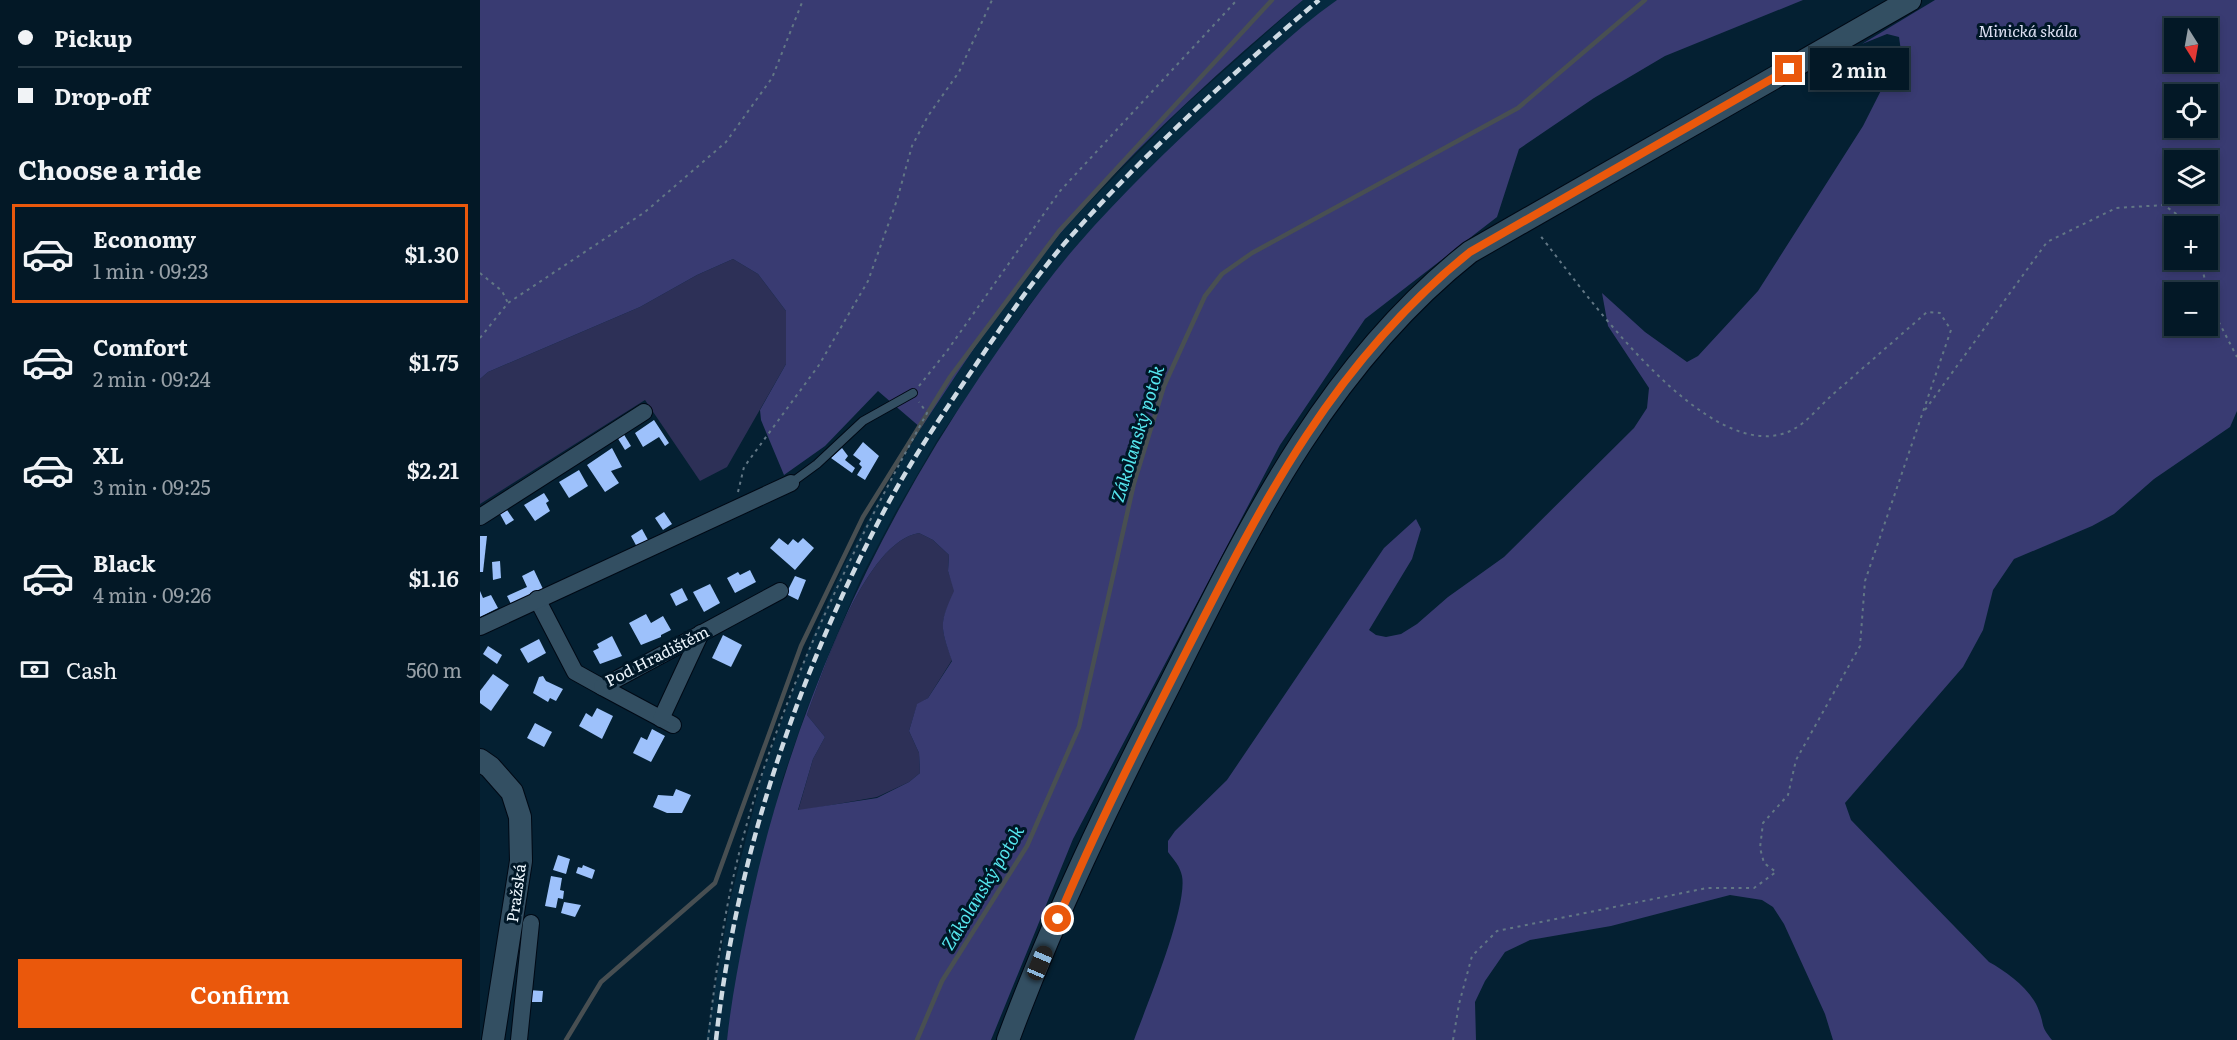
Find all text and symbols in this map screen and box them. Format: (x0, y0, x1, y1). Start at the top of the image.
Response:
park label: Minická skála (1978, 18, 2079, 42)
north arrow (2164, 18, 2218, 72)
map controls (2164, 18, 2218, 336)
text: Pickup (54, 21, 132, 54)
callout: 2 min (1810, 48, 1909, 90)
text: 2 min (1832, 54, 1887, 84)
route end (1775, 55, 1802, 82)
text: Drop-off (54, 79, 150, 112)
button: locate (2164, 84, 2218, 138)
text: Choose a ride (18, 148, 201, 188)
button: layers (2164, 150, 2218, 204)
button: + (2164, 216, 2218, 270)
text: Economy (93, 222, 196, 255)
icon: car (21, 227, 75, 281)
text: $1.30 (405, 237, 459, 270)
text: 1 min · 09:23 (93, 255, 209, 285)
button: − (2164, 282, 2218, 336)
text: Comfort (93, 330, 188, 363)
icon: car (21, 335, 75, 389)
text: $1.75 (409, 345, 459, 378)
water label: Zákolanský potok (1103, 362, 1170, 505)
text: 2 min · 09:24 (93, 363, 211, 393)
text: XL (93, 438, 124, 471)
icon: car (21, 443, 75, 497)
text: $2.21 (407, 453, 459, 486)
text: 3 min · 09:25 (93, 471, 211, 501)
text: Black (93, 546, 155, 579)
icon: car (21, 551, 75, 605)
text: $1.16 (408, 561, 459, 594)
text: 4 min · 09:26 (93, 579, 211, 609)
street label: Pod Hradištěm (600, 618, 713, 692)
icon: cash (18, 653, 51, 686)
text: Cash (66, 653, 117, 686)
text: 560 m (406, 654, 462, 684)
water label: Zákolanský potok (934, 819, 1030, 955)
street label: Pražská (499, 862, 531, 924)
route start (1044, 905, 1071, 932)
car (1025, 943, 1055, 983)
button: Confirm (18, 959, 462, 1028)

